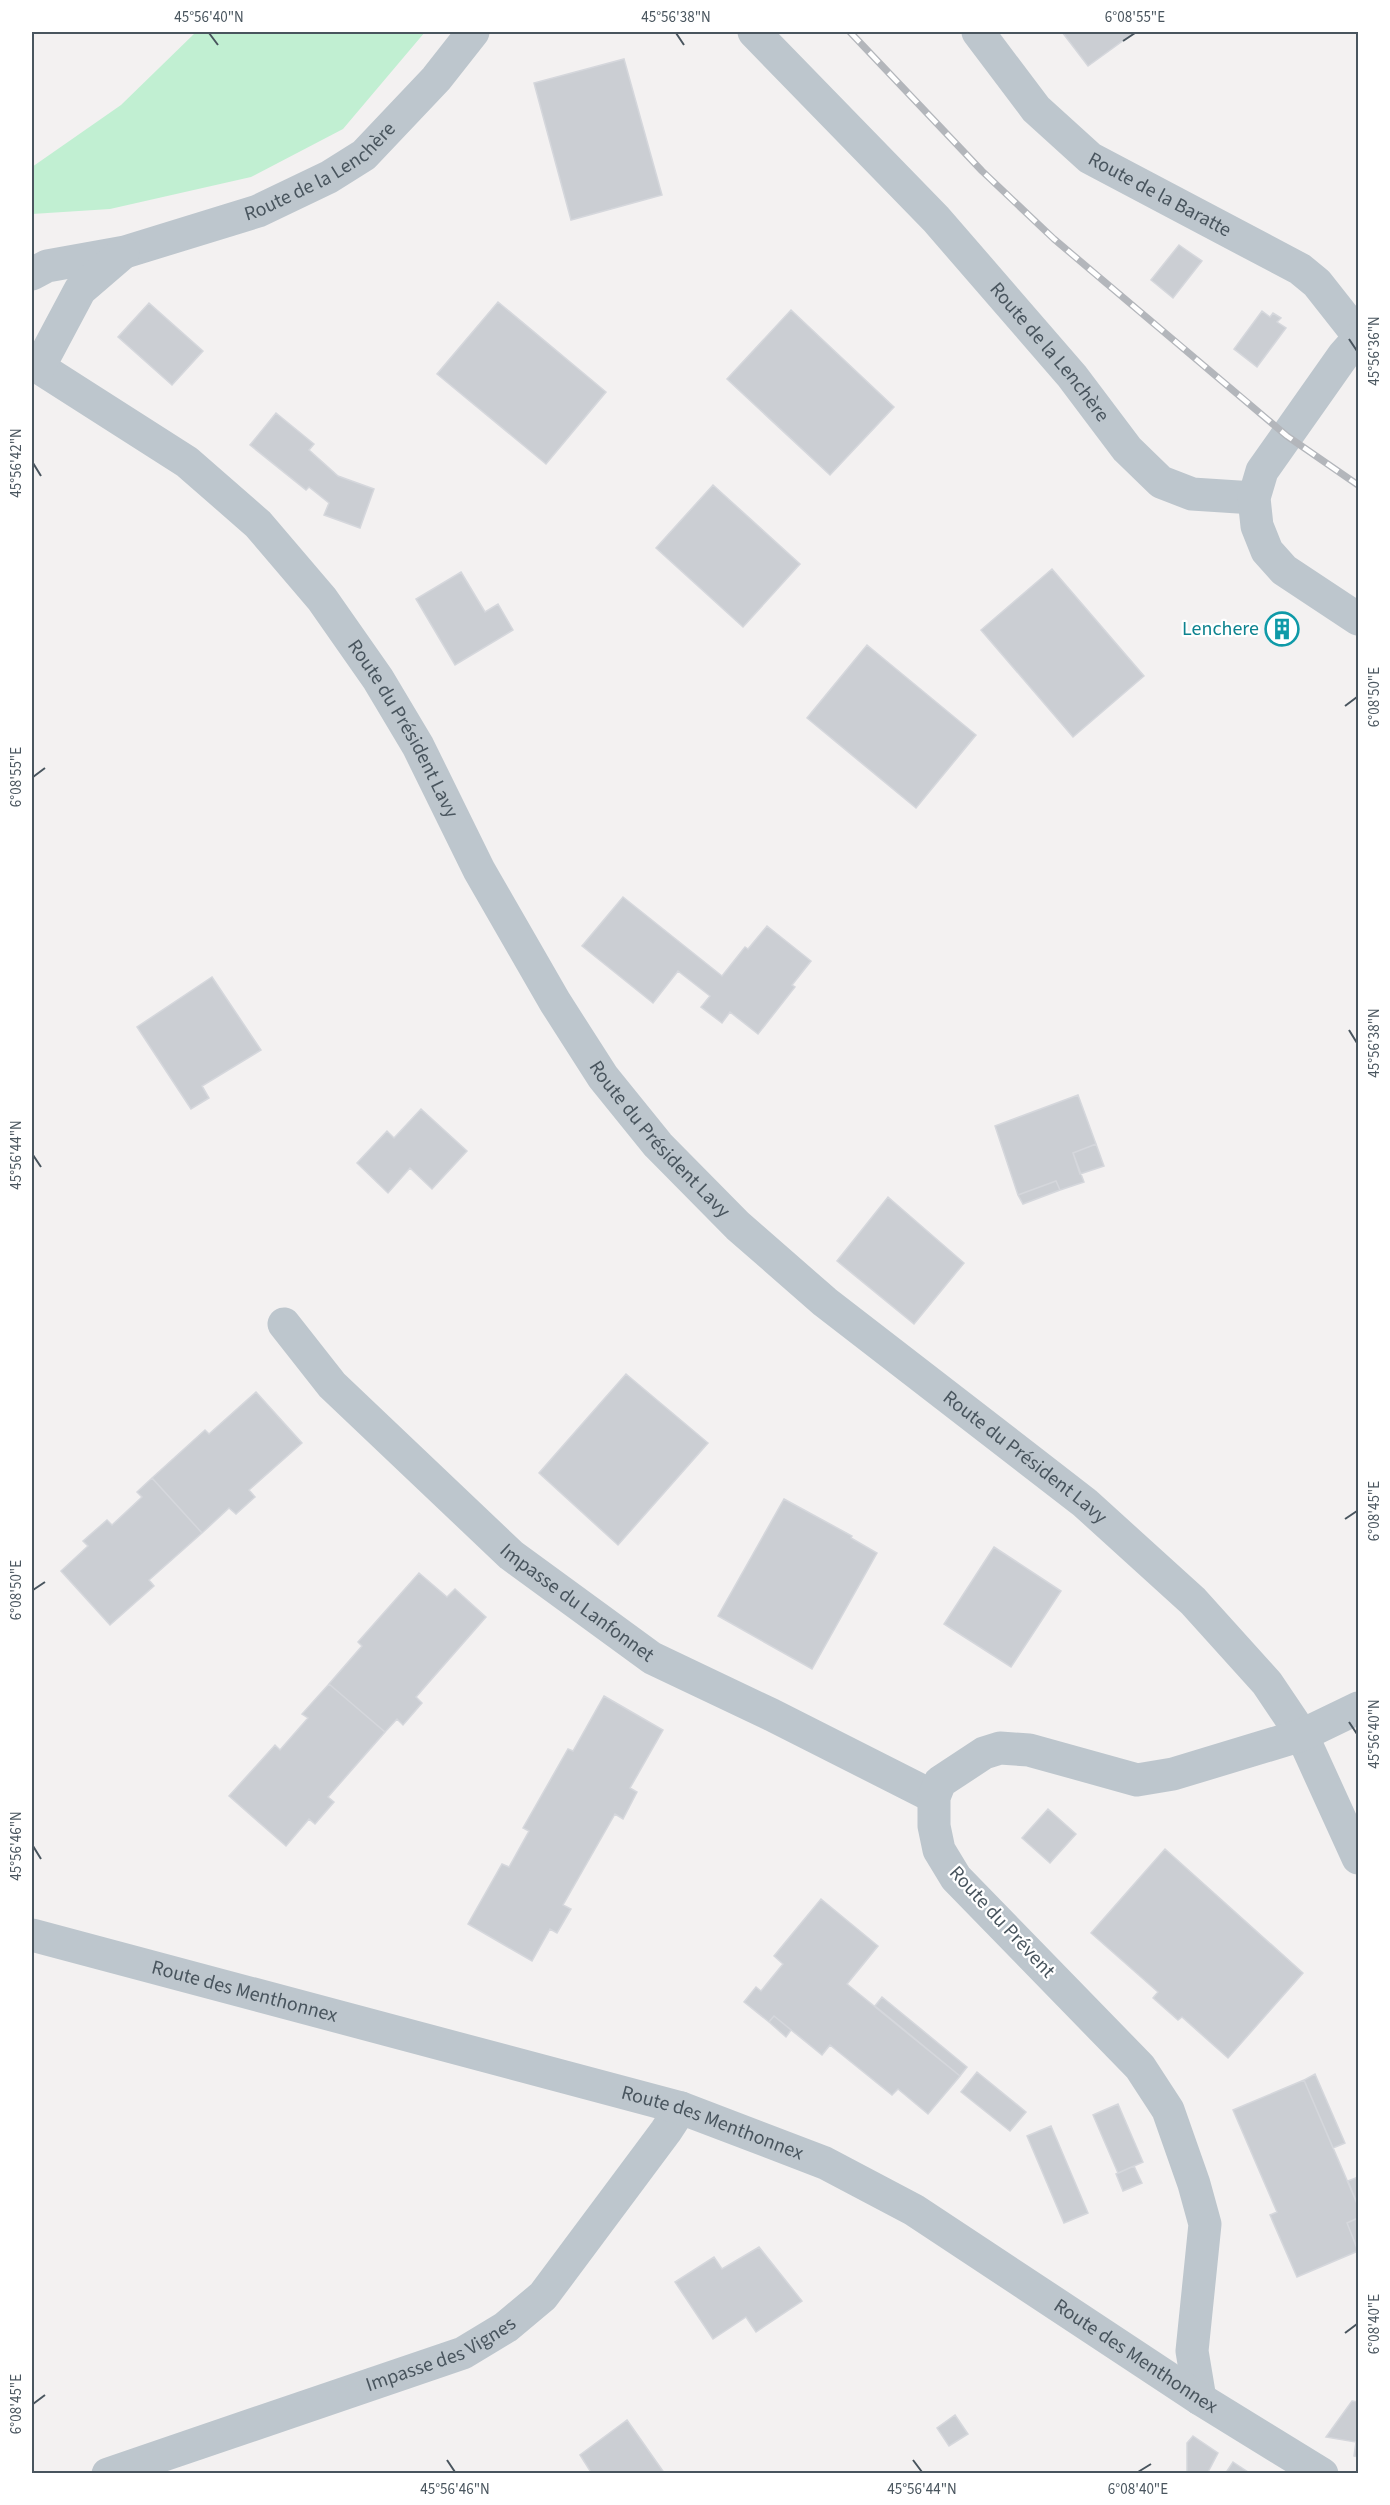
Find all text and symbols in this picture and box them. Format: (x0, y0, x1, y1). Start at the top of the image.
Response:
text: 45°56'40"N (174, 7, 244, 28)
text: 45°56'38"N (641, 7, 711, 28)
text: 6°08'55"E (1105, 7, 1165, 28)
street label: Route de la Lenchère (241, 116, 402, 228)
street label: Route de la Baratte (1083, 145, 1236, 244)
street label: Route de la Lenchère (983, 276, 1116, 428)
text: 45°56'36"N (1364, 316, 1385, 386)
text: 45°56'42"N (6, 428, 27, 498)
building icon: Lenchere (1264, 611, 1300, 647)
place label: Lenchere (1182, 615, 1259, 643)
street label: Route du Président Lavy (341, 634, 466, 823)
text: 6°08'50"E (1364, 667, 1385, 727)
text: 6°08'55"E (6, 747, 27, 807)
text: 45°56'38"N (1364, 1008, 1385, 1078)
street label: Route du Président Lavy (582, 1055, 737, 1225)
text: 45°56'44"N (6, 1120, 27, 1190)
street label: Route du Président Lavy (937, 1384, 1114, 1531)
text: 6°08'45"E (1364, 1481, 1385, 1541)
street label: Impasse du Lanfonnet (493, 1537, 660, 1669)
text: 6°08'50"E (6, 1560, 27, 1620)
text: 45°56'40"N (1364, 1699, 1385, 1769)
text: 45°56'46"N (6, 1811, 27, 1881)
street label: Route du Prévent (943, 1860, 1062, 1984)
street label: Route des Menthonnex (149, 1954, 341, 2030)
street label: Route des Menthonnex (618, 2079, 807, 2167)
street label: Route des Menthonnex (1048, 2292, 1223, 2421)
text: 6°08'40"E (1364, 2294, 1385, 2354)
street label: Impasse des Vignes (362, 2310, 522, 2399)
text: 6°08'45"E (6, 2374, 27, 2434)
text: 45°56'46"N (420, 2479, 490, 2500)
text: 45°56'44"N (887, 2479, 957, 2500)
text: 6°08'40"E (1108, 2479, 1168, 2500)

